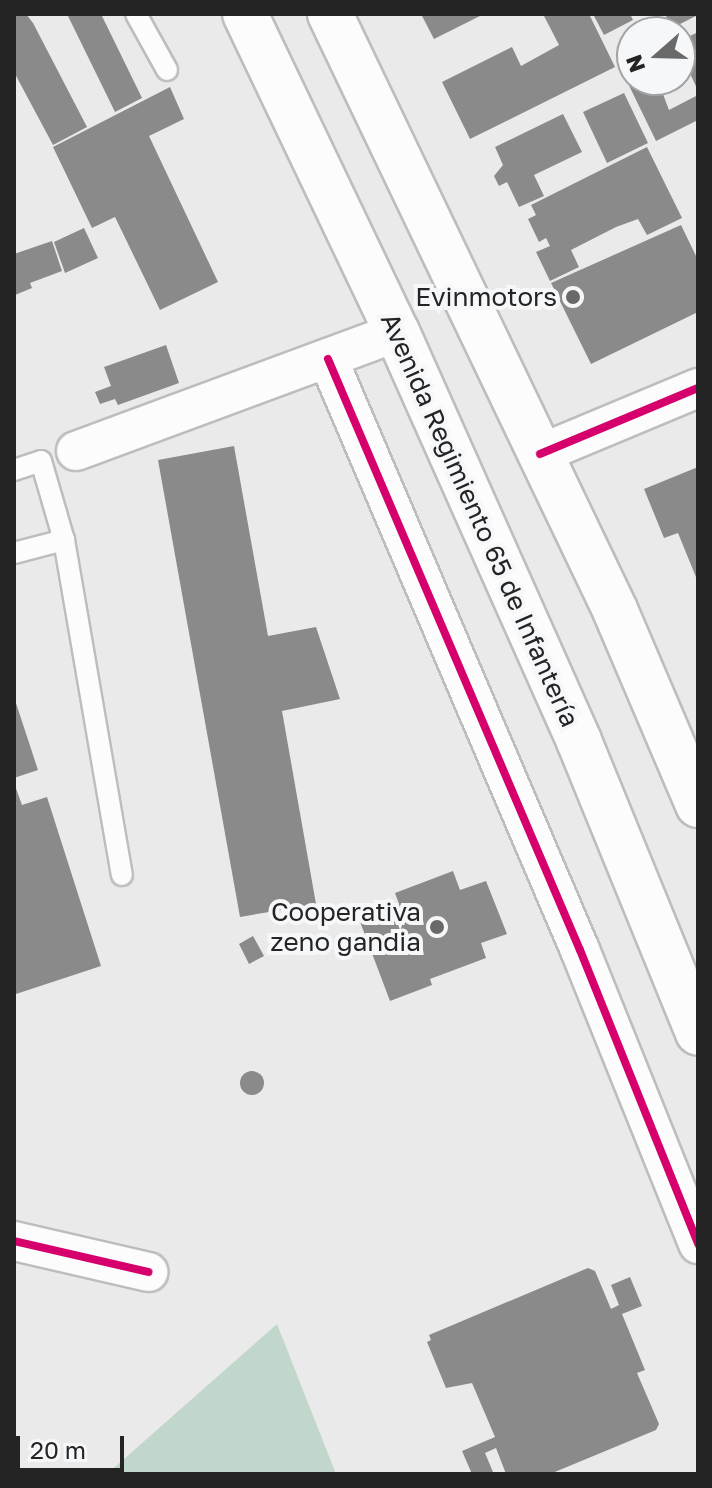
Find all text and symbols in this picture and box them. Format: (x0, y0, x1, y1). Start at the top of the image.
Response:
north arrow (616, 16, 696, 96)
text: N (619, 51, 650, 76)
place label: Evinmotors (415, 281, 557, 313)
marker: Evinmotors (564, 288, 582, 306)
street label: Avenida Regimiento 65 de Infantería (374, 308, 586, 732)
place label: Cooperativa zeno gandia (270, 896, 421, 958)
marker: Cooperativa zeno gandia (428, 918, 446, 936)
scale bar (20, 1420, 128, 1470)
text: 20 m (30, 1435, 86, 1464)

